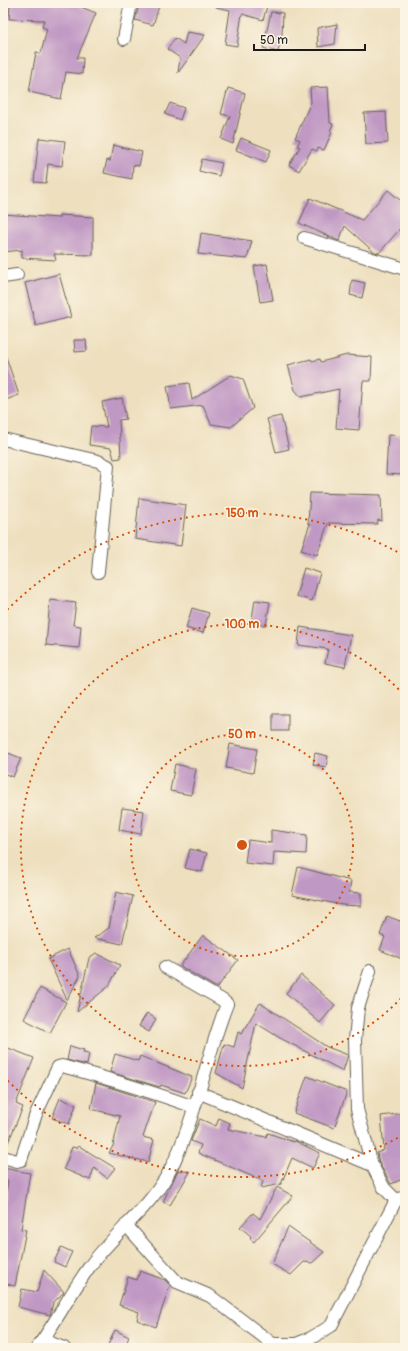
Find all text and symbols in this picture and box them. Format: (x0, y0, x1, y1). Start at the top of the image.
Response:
scale bar (254, 26, 365, 52)
text: 50 m (260, 33, 288, 48)
text: 150 m (226, 506, 259, 521)
text: 100 m (225, 617, 260, 632)
text: 50 m (228, 727, 256, 742)
centre of rings (235, 838, 249, 852)

